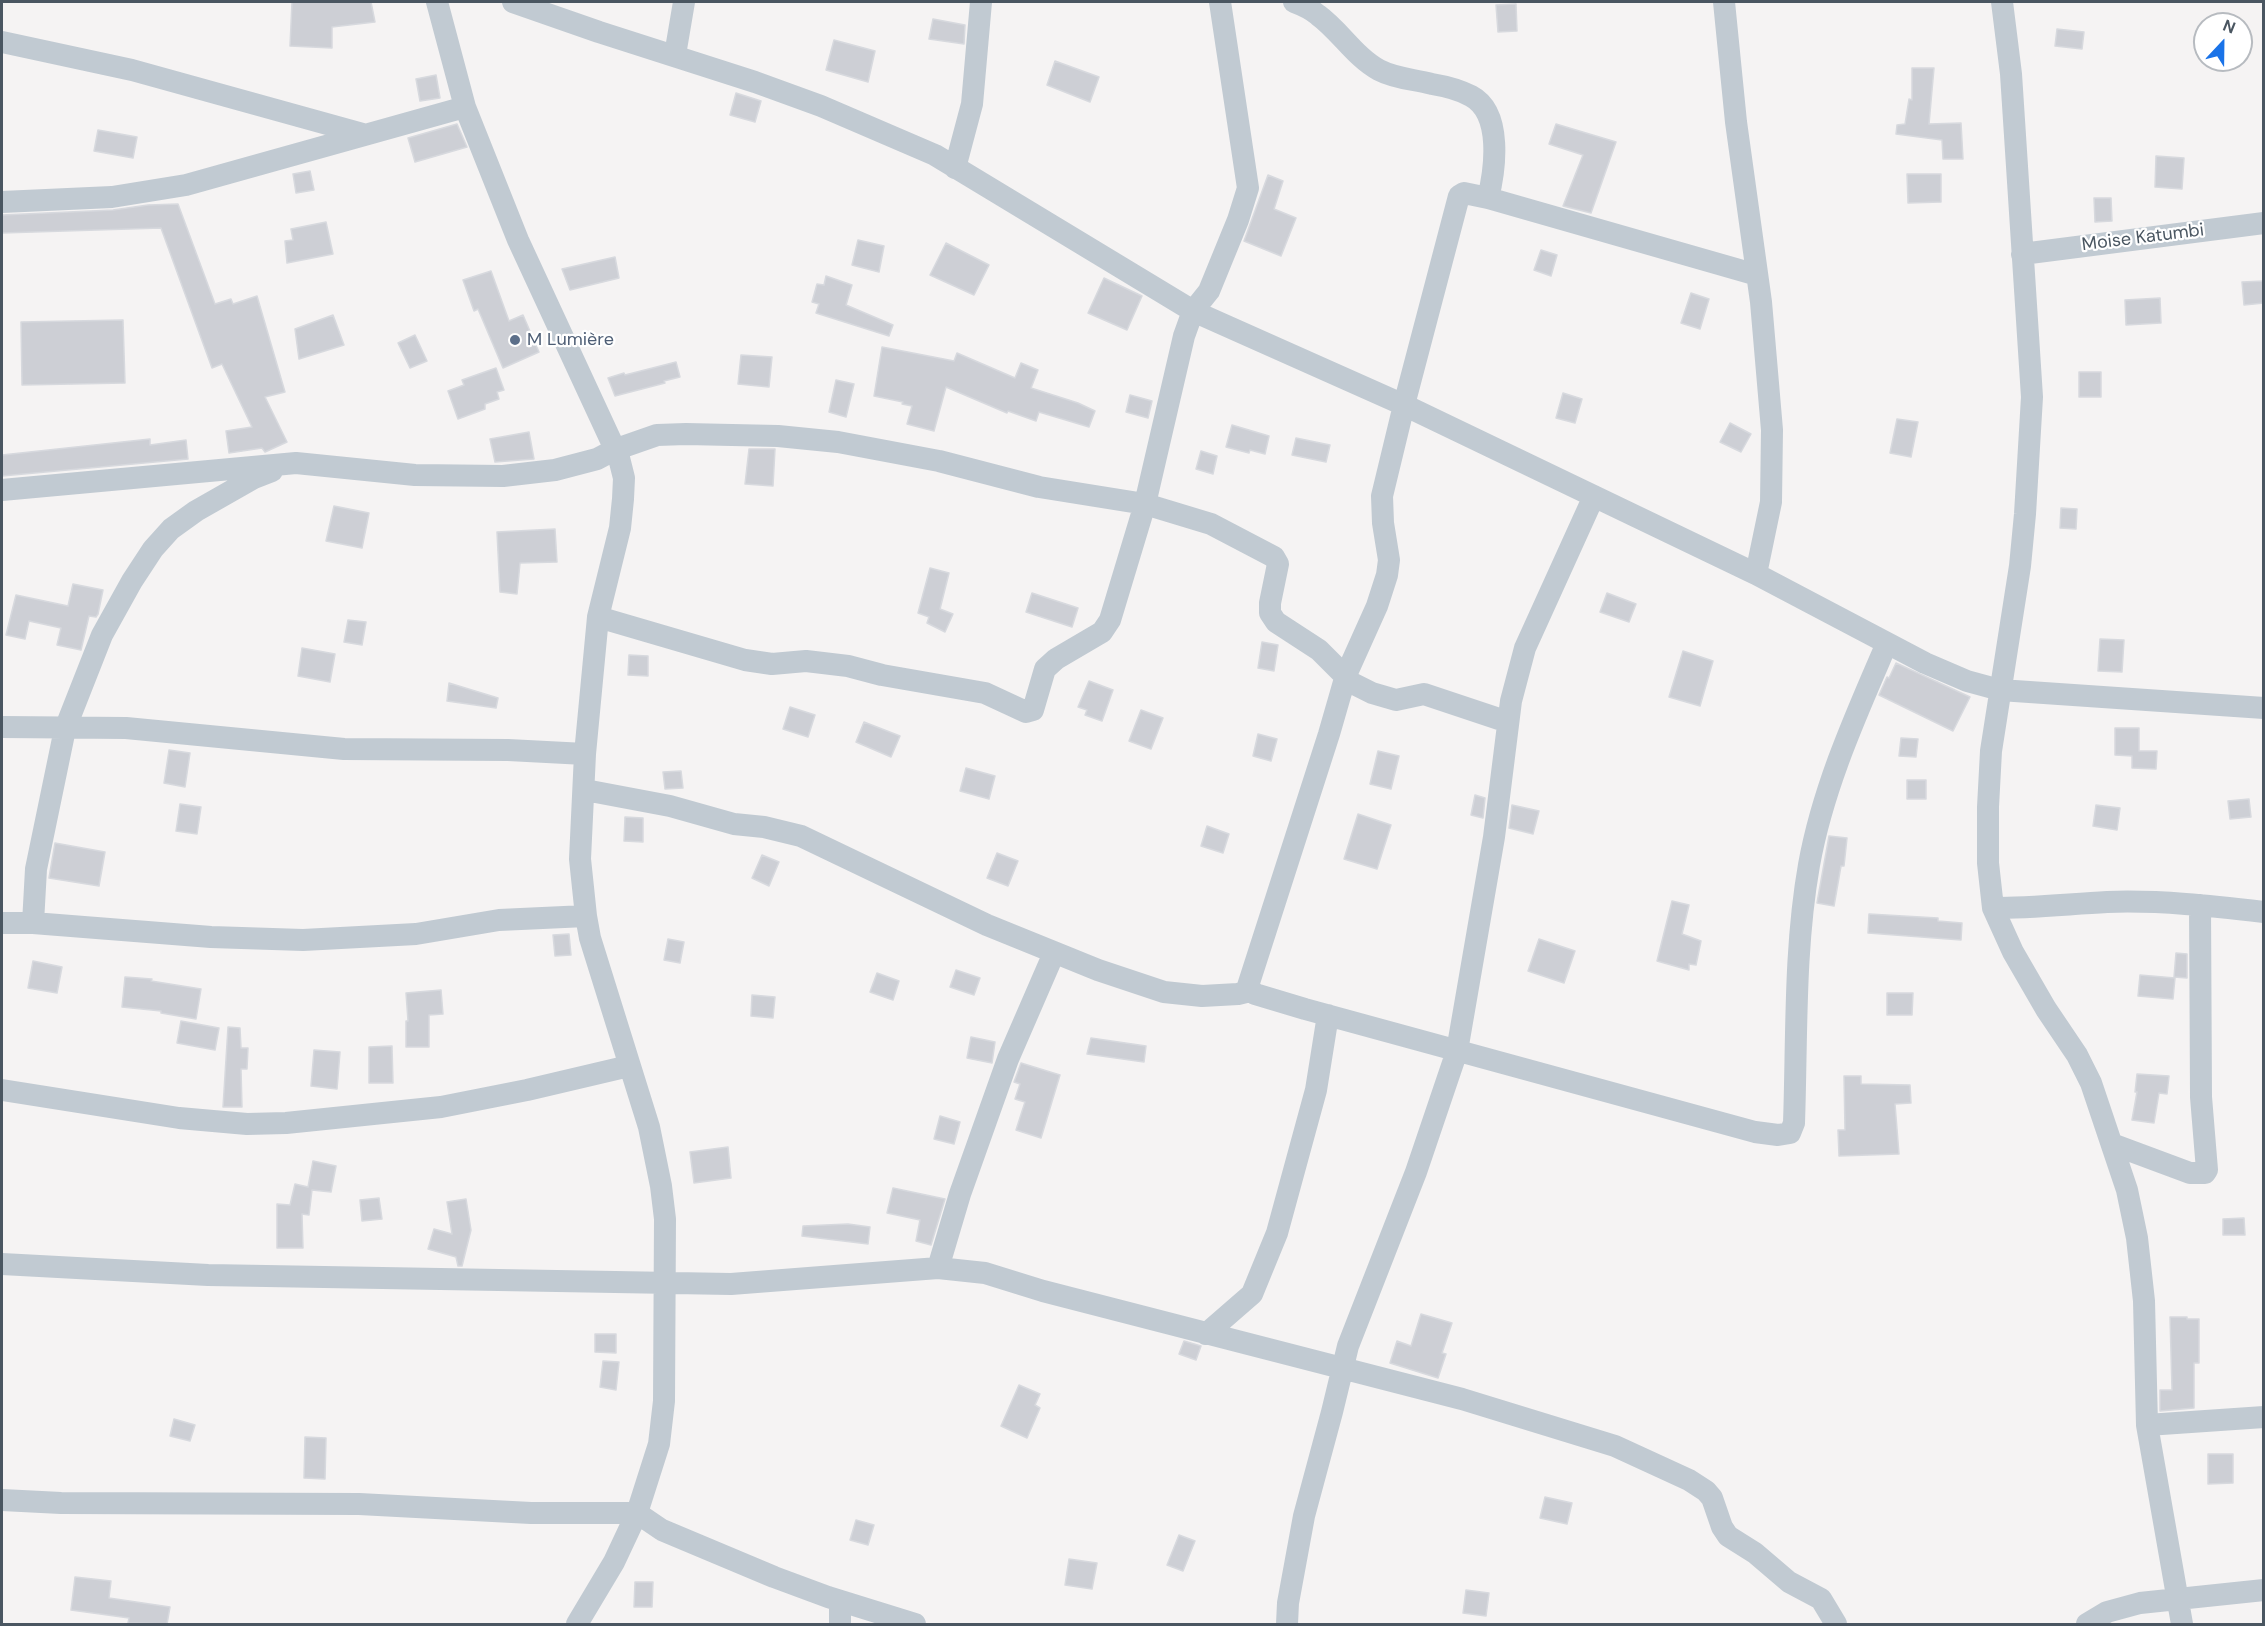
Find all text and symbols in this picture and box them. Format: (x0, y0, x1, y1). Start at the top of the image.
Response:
north arrow (2193, 12, 2253, 72)
text: N (2220, 15, 2239, 39)
street label: Moise Katumbi (2081, 220, 2205, 256)
place label: M Lumière (527, 329, 614, 351)
marker: M Lumière (508, 333, 522, 347)

